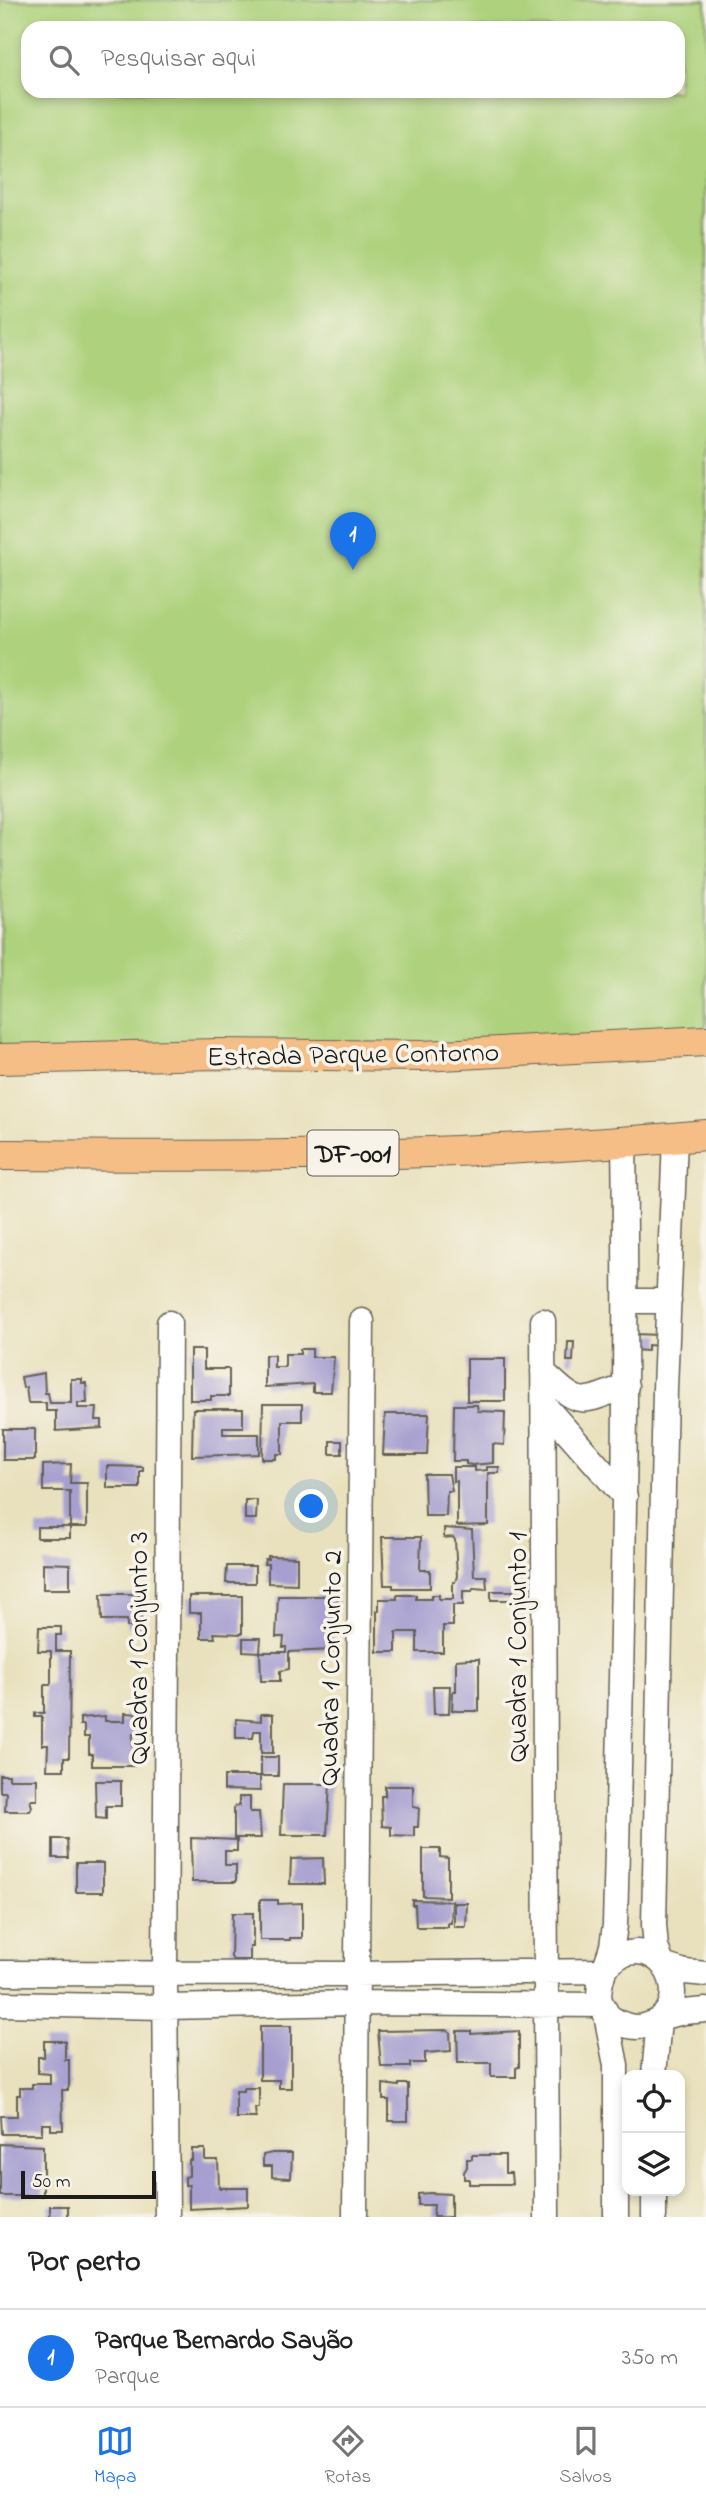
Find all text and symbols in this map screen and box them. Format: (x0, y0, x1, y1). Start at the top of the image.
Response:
search box (21, 21, 685, 98)
icon: search (45, 41, 83, 79)
text: Pesquisar aqui (101, 41, 256, 79)
pin: 1 (330, 512, 376, 570)
street label: Estrada Parque Contorno (206, 1033, 500, 1080)
road number: DF-001 (308, 1130, 398, 1176)
your location (294, 1489, 328, 1523)
street label: Quadra 1 Conjunto 3 (120, 1531, 161, 1765)
street label: Quadra 1 Conjunto 1 (499, 1532, 540, 1762)
street label: Quadra 1 Conjunto 2 (310, 1550, 355, 1786)
map controls (622, 2070, 685, 2196)
button: locate (622, 2070, 685, 2133)
button: layers (622, 2133, 685, 2196)
scale bar (21, 2168, 156, 2200)
text: 50 m (32, 2169, 71, 2196)
text: Por perto (28, 2241, 141, 2285)
text: Parque Bernardo Sayão (95, 2323, 353, 2361)
text: 1 (47, 2342, 55, 2375)
text: 350 m (622, 2342, 678, 2375)
text: Parque (95, 2361, 159, 2394)
tab: Mapa (94, 2422, 136, 2491)
tab: Rotas (325, 2422, 371, 2491)
tab: Salvos (559, 2422, 612, 2491)

